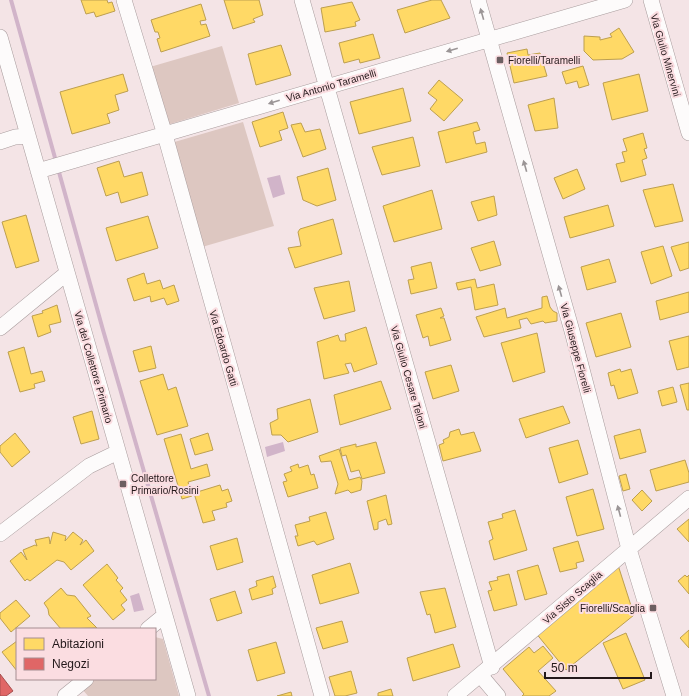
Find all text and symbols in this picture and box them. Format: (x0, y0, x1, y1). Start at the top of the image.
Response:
one-way arrow (479, 7, 485, 19)
street label: Via Giulio Minervini (648, 13, 683, 98)
one-way arrow (446, 47, 458, 53)
marker: Fiorelli/Taramelli (495, 55, 505, 65)
place label: Fiorelli/Taramelli (508, 55, 580, 66)
street label: Via Antonio Taramelli (285, 67, 377, 104)
one-way arrow (267, 99, 279, 105)
one-way arrow (522, 159, 528, 171)
one-way arrow (557, 285, 563, 297)
street label: Via Giuseppe Fiorelli (558, 302, 593, 394)
street label: Via Edoardo Gatti (207, 309, 240, 388)
street label: Via del Collettore Primario (72, 310, 115, 425)
street label: Via Giulio Cesare Teloni (389, 325, 428, 430)
place label: Collettore Primario/Rosini (131, 473, 199, 496)
marker: Collettore Primario/Rosini (118, 479, 128, 489)
one-way arrow (616, 505, 622, 517)
street label: Via Sisto Scaglia (540, 568, 605, 626)
place label: Fiorelli/Scaglia (580, 603, 645, 614)
marker: Fiorelli/Scaglia (648, 603, 658, 613)
legend (16, 628, 156, 680)
text: Abitazioni (52, 637, 104, 651)
scale bar (545, 654, 651, 680)
text: Negozi (52, 657, 89, 671)
text: 50 m (551, 661, 578, 675)

